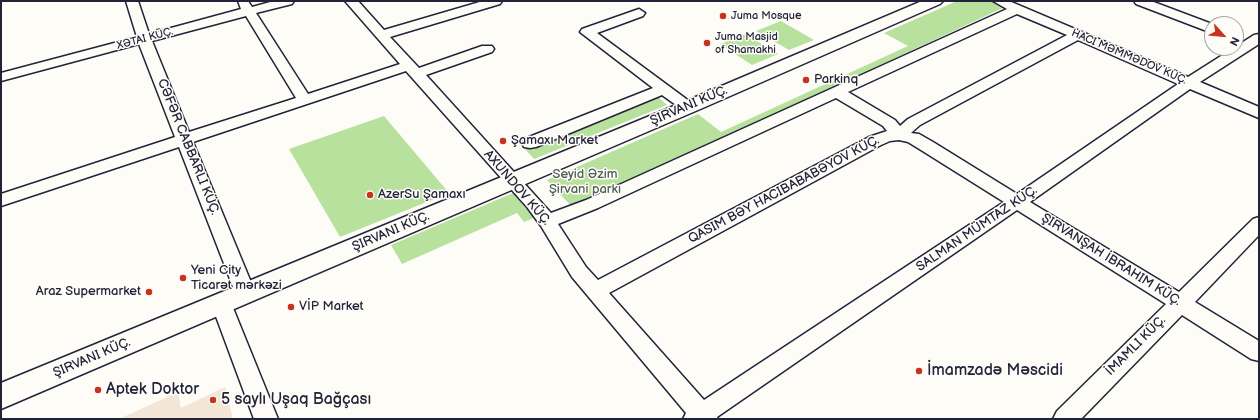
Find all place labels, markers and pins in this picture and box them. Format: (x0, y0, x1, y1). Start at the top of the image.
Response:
place label: Juma Mosque (731, 9, 801, 23)
marker: Juma Mosque (718, 11, 728, 21)
place label: Juma Masjid of Shamakhi (715, 30, 778, 56)
marker: Juma Masjid of Shamakhi (702, 38, 712, 48)
place label: Parkinq (814, 72, 858, 88)
marker: Parkinq (801, 75, 811, 85)
place label: Şamaxı Market (511, 133, 598, 149)
marker: Şamaxı Market (498, 136, 508, 146)
place label: AzerSu Şamaxı (378, 187, 465, 203)
marker: AzerSu Şamaxı (365, 190, 375, 200)
place label: Yeni City Ticarət mərkəzi (191, 263, 282, 294)
marker: Yeni City Ticarət mərkəzi (178, 273, 188, 283)
place label: Araz Supermarket (36, 284, 141, 300)
marker: Araz Supermarket (144, 287, 154, 297)
place label: VİP Market (299, 299, 364, 315)
marker: VİP Market (286, 302, 296, 312)
place label: İmamzadə Məscidi (927, 361, 1063, 381)
marker: İmamzadə Məscidi (914, 366, 924, 376)
place label: Aptek Doktor (106, 380, 199, 400)
marker: Aptek Doktor (93, 385, 103, 395)
place label: 5 saylı Uşaq Bağçası (221, 390, 371, 410)
marker: 5 saylı Uşaq Bağçası (208, 395, 218, 405)

